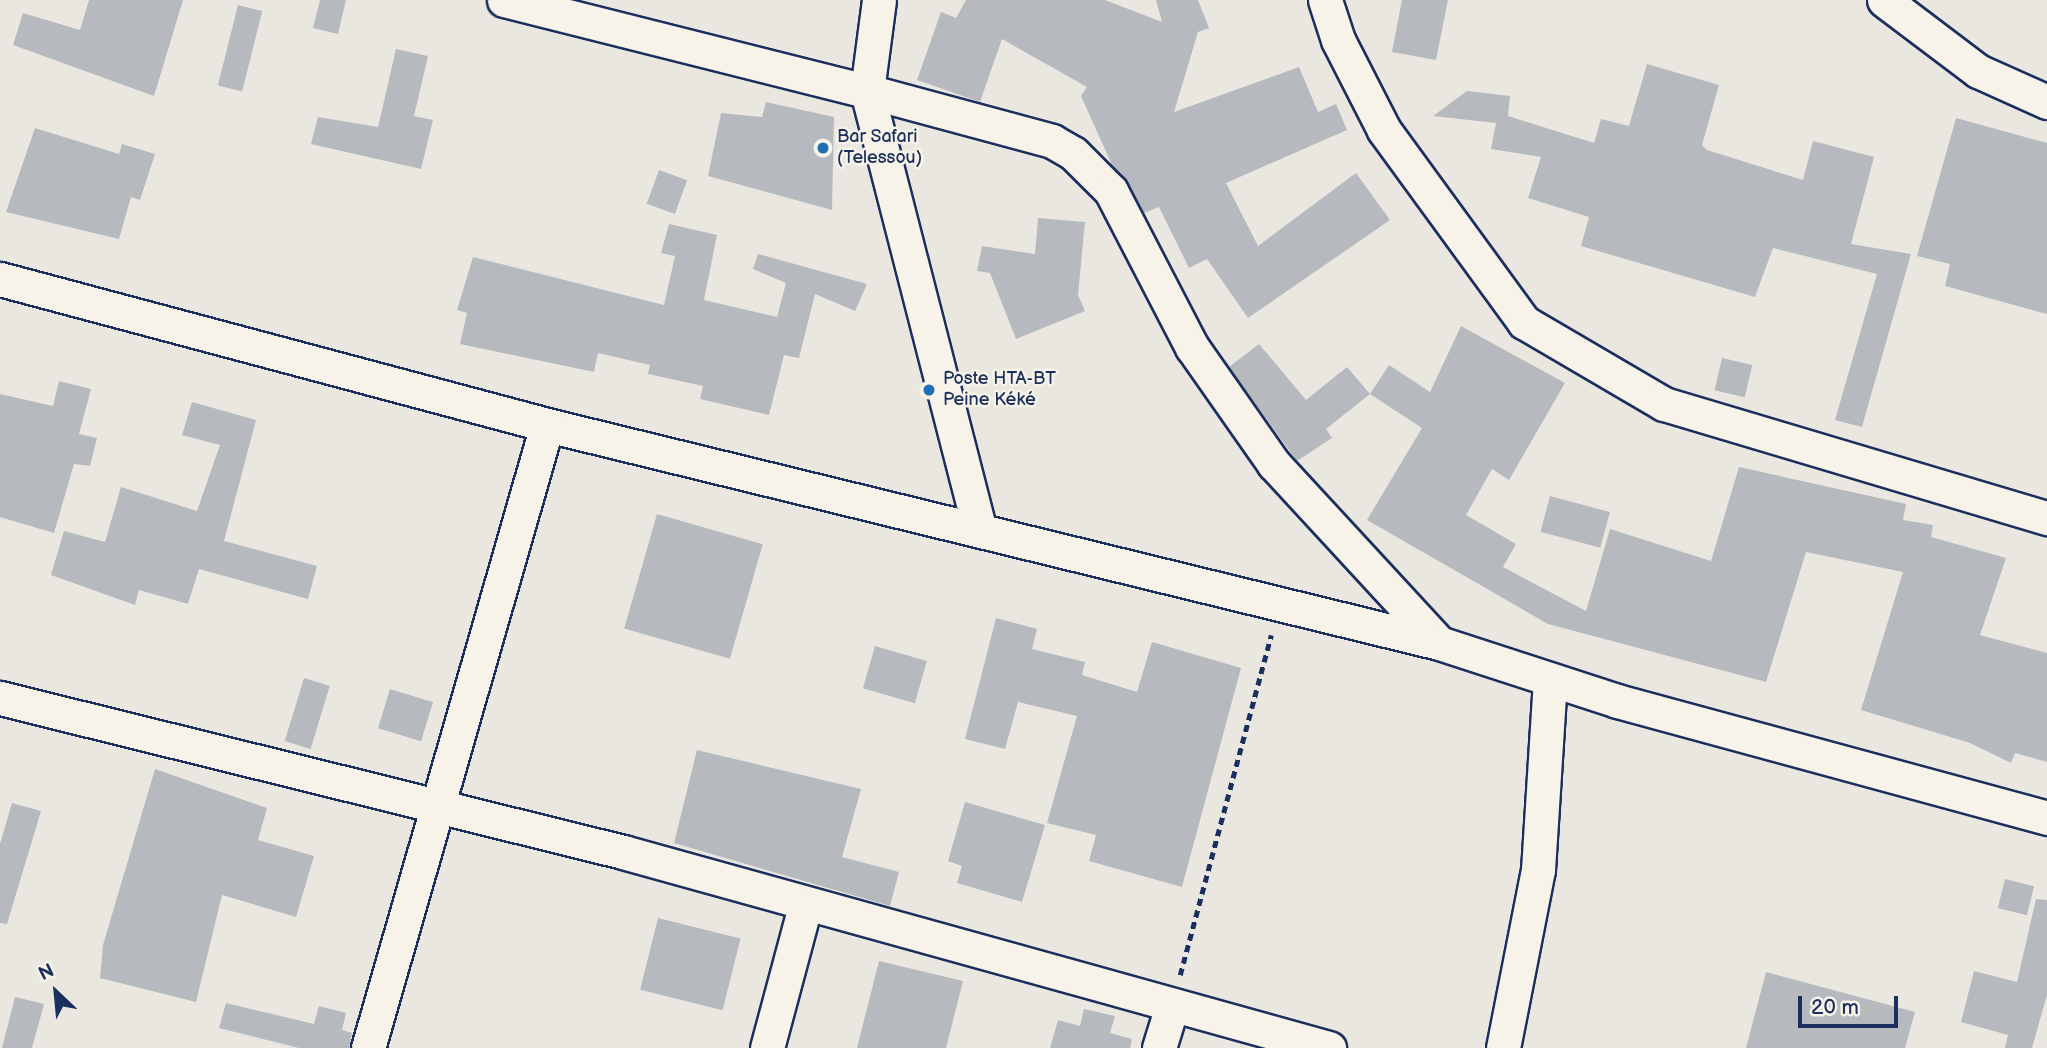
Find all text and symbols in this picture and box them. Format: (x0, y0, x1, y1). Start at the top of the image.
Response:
place label: Bar Safari (Telessou) (837, 127, 922, 170)
marker: Bar Safari (Telessou) (815, 140, 831, 156)
place label: Poste HTA-BT Peine Kéké (943, 369, 1056, 412)
marker: Poste HTA-BT Peine Kéké (921, 382, 937, 398)
north arrow (21, 957, 91, 1027)
text: N (35, 959, 58, 986)
scale bar (1802, 982, 1902, 1026)
text: 20 m (1811, 995, 1859, 1020)

